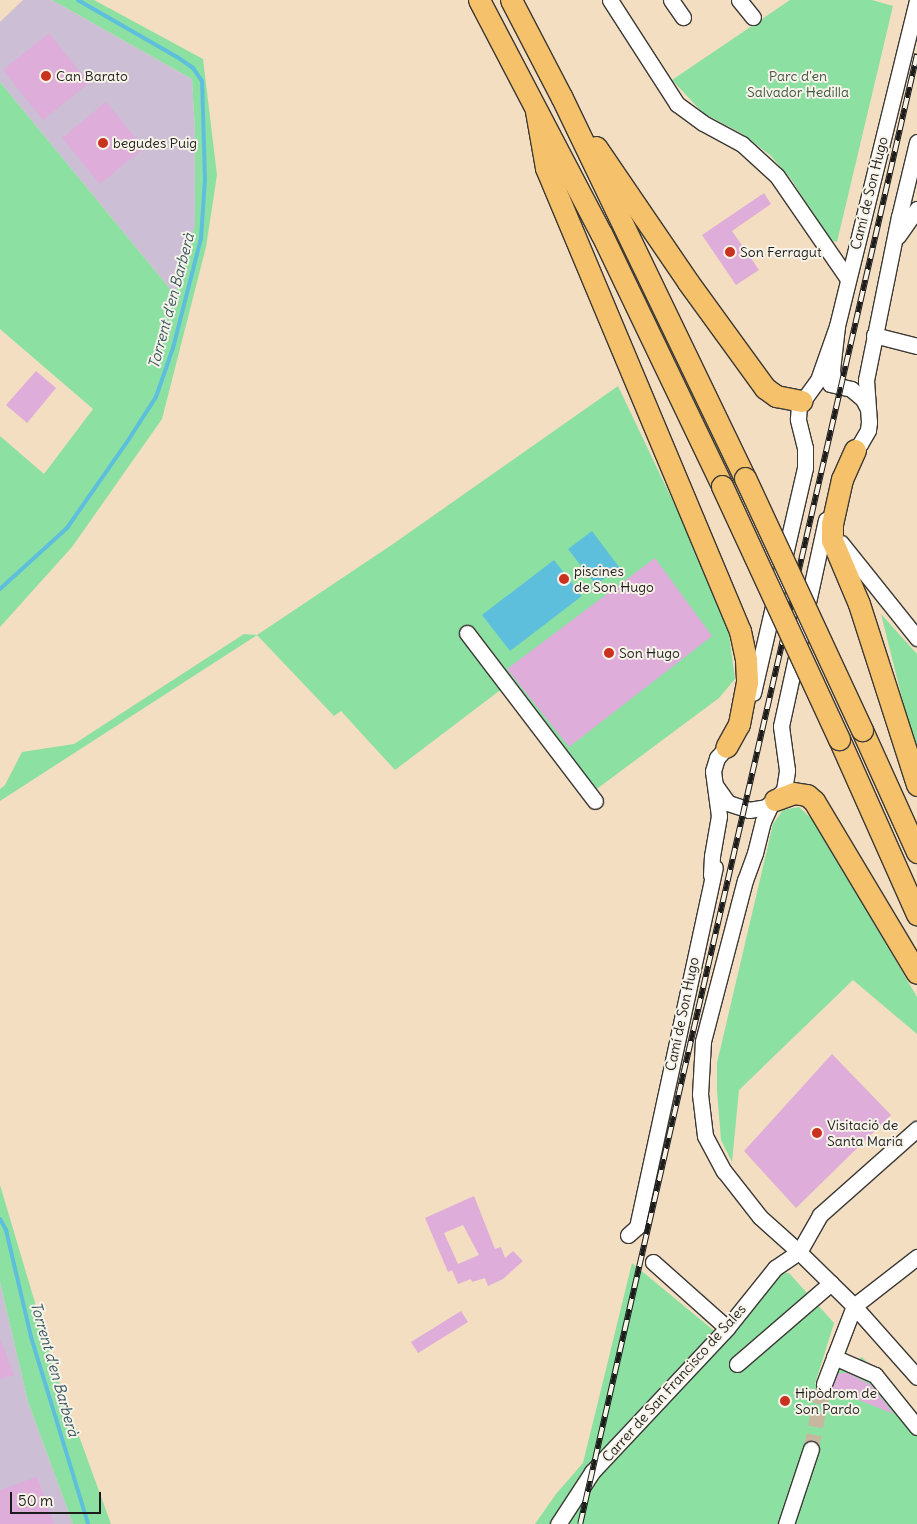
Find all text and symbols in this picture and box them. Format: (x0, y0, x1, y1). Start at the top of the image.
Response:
place label: Can Barato (56, 68, 128, 84)
park label: Parc d'en Salvador Hedilla (747, 68, 849, 100)
marker: Can Barato (40, 70, 52, 82)
place label: begudes Puig (113, 135, 197, 151)
street label: Camí de Son Hugo (847, 135, 891, 251)
marker: begudes Puig (97, 137, 109, 149)
water label: Torrent d'en Barberà (144, 231, 198, 371)
place label: Son Ferragut (740, 244, 822, 260)
marker: Son Ferragut (724, 246, 736, 258)
place label: piscines de Son Hugo (574, 563, 654, 596)
marker: piscines de Son Hugo (558, 573, 570, 585)
place label: Son Hugo (619, 645, 680, 661)
marker: Son Hugo (603, 647, 615, 659)
street label: Camí de Son Hugo (662, 956, 702, 1072)
place label: Visitació de Santa Maria (827, 1117, 903, 1150)
marker: Visitació de Santa Maria (811, 1127, 823, 1139)
water label: Torrent d'en Barberà (27, 1300, 83, 1438)
street label: Carrer de San Francisco de Sales (599, 1301, 749, 1465)
place label: Hipòdrom de Son Pardo (795, 1385, 877, 1418)
marker: Hipòdrom de Son Pardo (779, 1395, 791, 1407)
scale bar (12, 1482, 104, 1514)
text: 50 m (18, 1491, 53, 1510)

